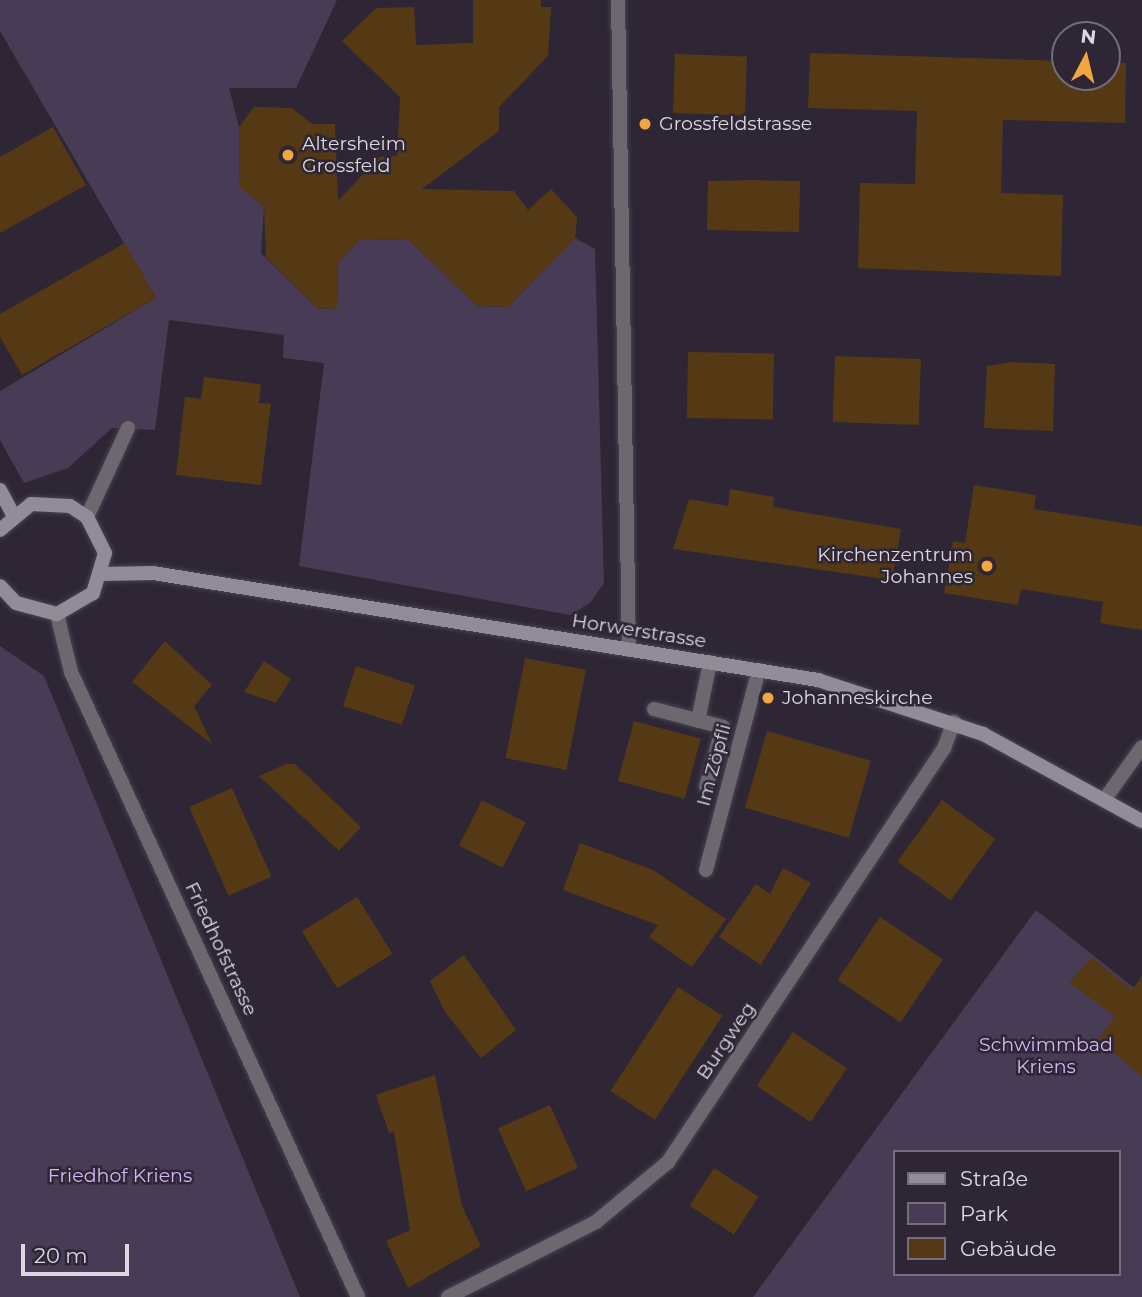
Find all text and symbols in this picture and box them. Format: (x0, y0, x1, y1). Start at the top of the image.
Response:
north arrow (1051, 21, 1121, 91)
text: N (1079, 24, 1097, 49)
place label: Grossfeldstrasse (659, 113, 812, 135)
marker: Grossfeldstrasse (637, 116, 653, 132)
place label: Altersheim Grossfeld (302, 133, 406, 177)
marker: Altersheim Grossfeld (280, 147, 296, 163)
place label: Kirchenzentrum Johannes (817, 544, 973, 588)
marker: Kirchenzentrum Johannes (979, 558, 995, 574)
street label: Horwerstrasse (570, 609, 708, 653)
place label: Johanneskirche (782, 687, 933, 709)
marker: Johanneskirche (760, 690, 776, 706)
street label: Im Zöpfli (692, 721, 736, 809)
street label: Friedhofstrasse (180, 878, 262, 1020)
street label: Burgweg (692, 998, 760, 1084)
park label: Schwimmbad Kriens (979, 1034, 1113, 1078)
legend (894, 1150, 1121, 1276)
park label: Friedhof Kriens (48, 1165, 192, 1187)
text: Straße (960, 1166, 1028, 1191)
text: Park (960, 1201, 1008, 1226)
scale bar (24, 1230, 133, 1274)
text: Gebäude (960, 1236, 1057, 1261)
text: 20 m (34, 1243, 88, 1268)

